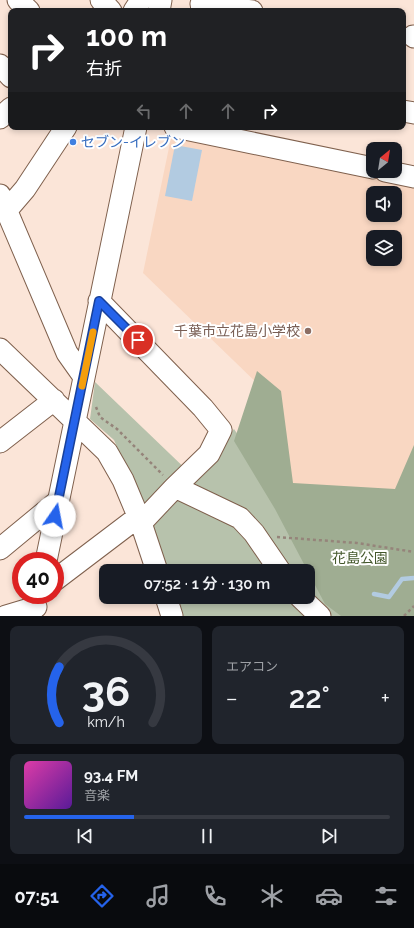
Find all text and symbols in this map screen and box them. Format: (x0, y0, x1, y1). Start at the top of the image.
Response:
text: 100 m (86, 20, 167, 53)
icon: right (20, 24, 72, 76)
text: 右折 (86, 58, 122, 79)
icon: left (133, 100, 155, 122)
icon: ahead (175, 100, 197, 122)
icon: ahead (217, 100, 239, 122)
icon: right (259, 100, 281, 122)
place label: セブン-イレブン (81, 134, 185, 150)
marker: セブン-イレブン (68, 137, 78, 147)
north arrow (366, 142, 402, 178)
map controls (366, 142, 402, 266)
button: sound (366, 186, 402, 222)
button: layers (366, 230, 402, 266)
pin (121, 323, 155, 357)
place label: 千葉市立花島小学校 (174, 323, 300, 339)
marker: 千葉市立花島小学校 (303, 326, 313, 336)
icon: arrive (127, 329, 149, 351)
position arrow (34, 495, 76, 537)
park label: 花島公園 (332, 550, 388, 566)
speed limit sign: 40 (12, 552, 64, 604)
text: 07:52 · 1 分 · 130 m (144, 575, 270, 593)
text: エアコン (226, 659, 278, 674)
text: 36 (82, 667, 130, 716)
text: 22° (289, 680, 330, 715)
text: − (226, 685, 238, 711)
text: + (381, 685, 390, 711)
text: km/h (87, 714, 125, 730)
text: 93.4 FM (84, 767, 138, 785)
text: 音楽 (84, 788, 110, 803)
icon: previous (74, 825, 96, 847)
icon: pause (196, 825, 218, 847)
icon: next (318, 825, 340, 847)
icon: directions (88, 882, 116, 910)
icon: music (144, 882, 172, 910)
icon: phone (201, 882, 229, 910)
icon: climate (258, 882, 286, 910)
icon: car (315, 882, 343, 910)
icon: filters (372, 882, 400, 910)
text: 07:51 (14, 886, 59, 907)

